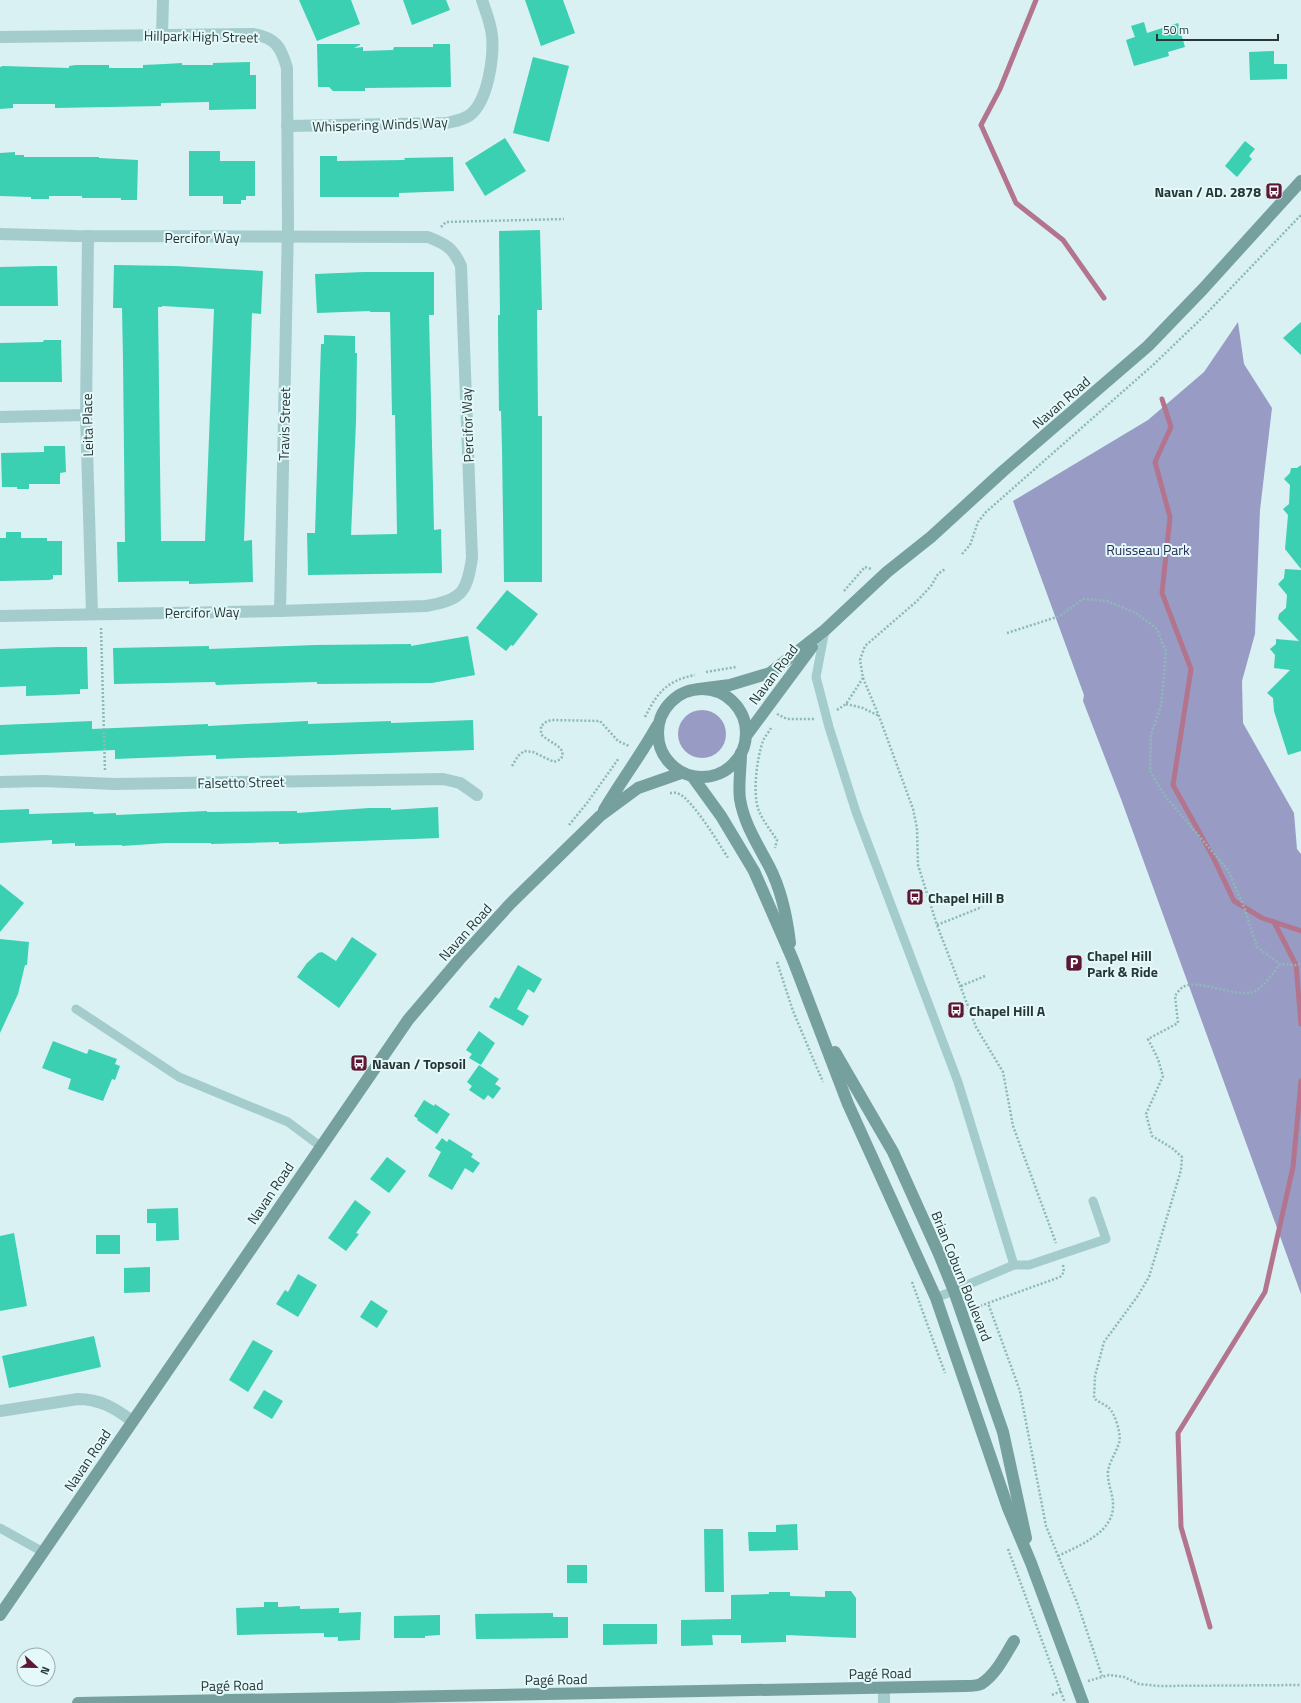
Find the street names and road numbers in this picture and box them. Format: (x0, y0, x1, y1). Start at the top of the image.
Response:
street label: Hillpark High Street (144, 25, 258, 47)
street label: Whispering Winds Way (312, 111, 448, 137)
street label: Percifor Way (165, 227, 240, 248)
street label: Navan Road (1027, 371, 1095, 433)
street label: Travis Street (273, 387, 295, 461)
street label: Percifor Way (455, 387, 479, 463)
street label: Leita Place (76, 393, 98, 457)
street label: Percifor Way (164, 601, 240, 623)
street label: Navan Road (743, 639, 803, 709)
street label: Falsetto Street (197, 771, 285, 793)
street label: Navan Road (433, 899, 497, 965)
street label: Navan Road (241, 1158, 299, 1228)
street label: Brian Coburn Boulevard (926, 1208, 998, 1344)
street label: Navan Road (58, 1425, 116, 1495)
street label: Pagé Road (848, 1662, 912, 1684)
street label: Pagé Road (524, 1668, 588, 1690)
street label: Pagé Road (200, 1674, 264, 1696)

